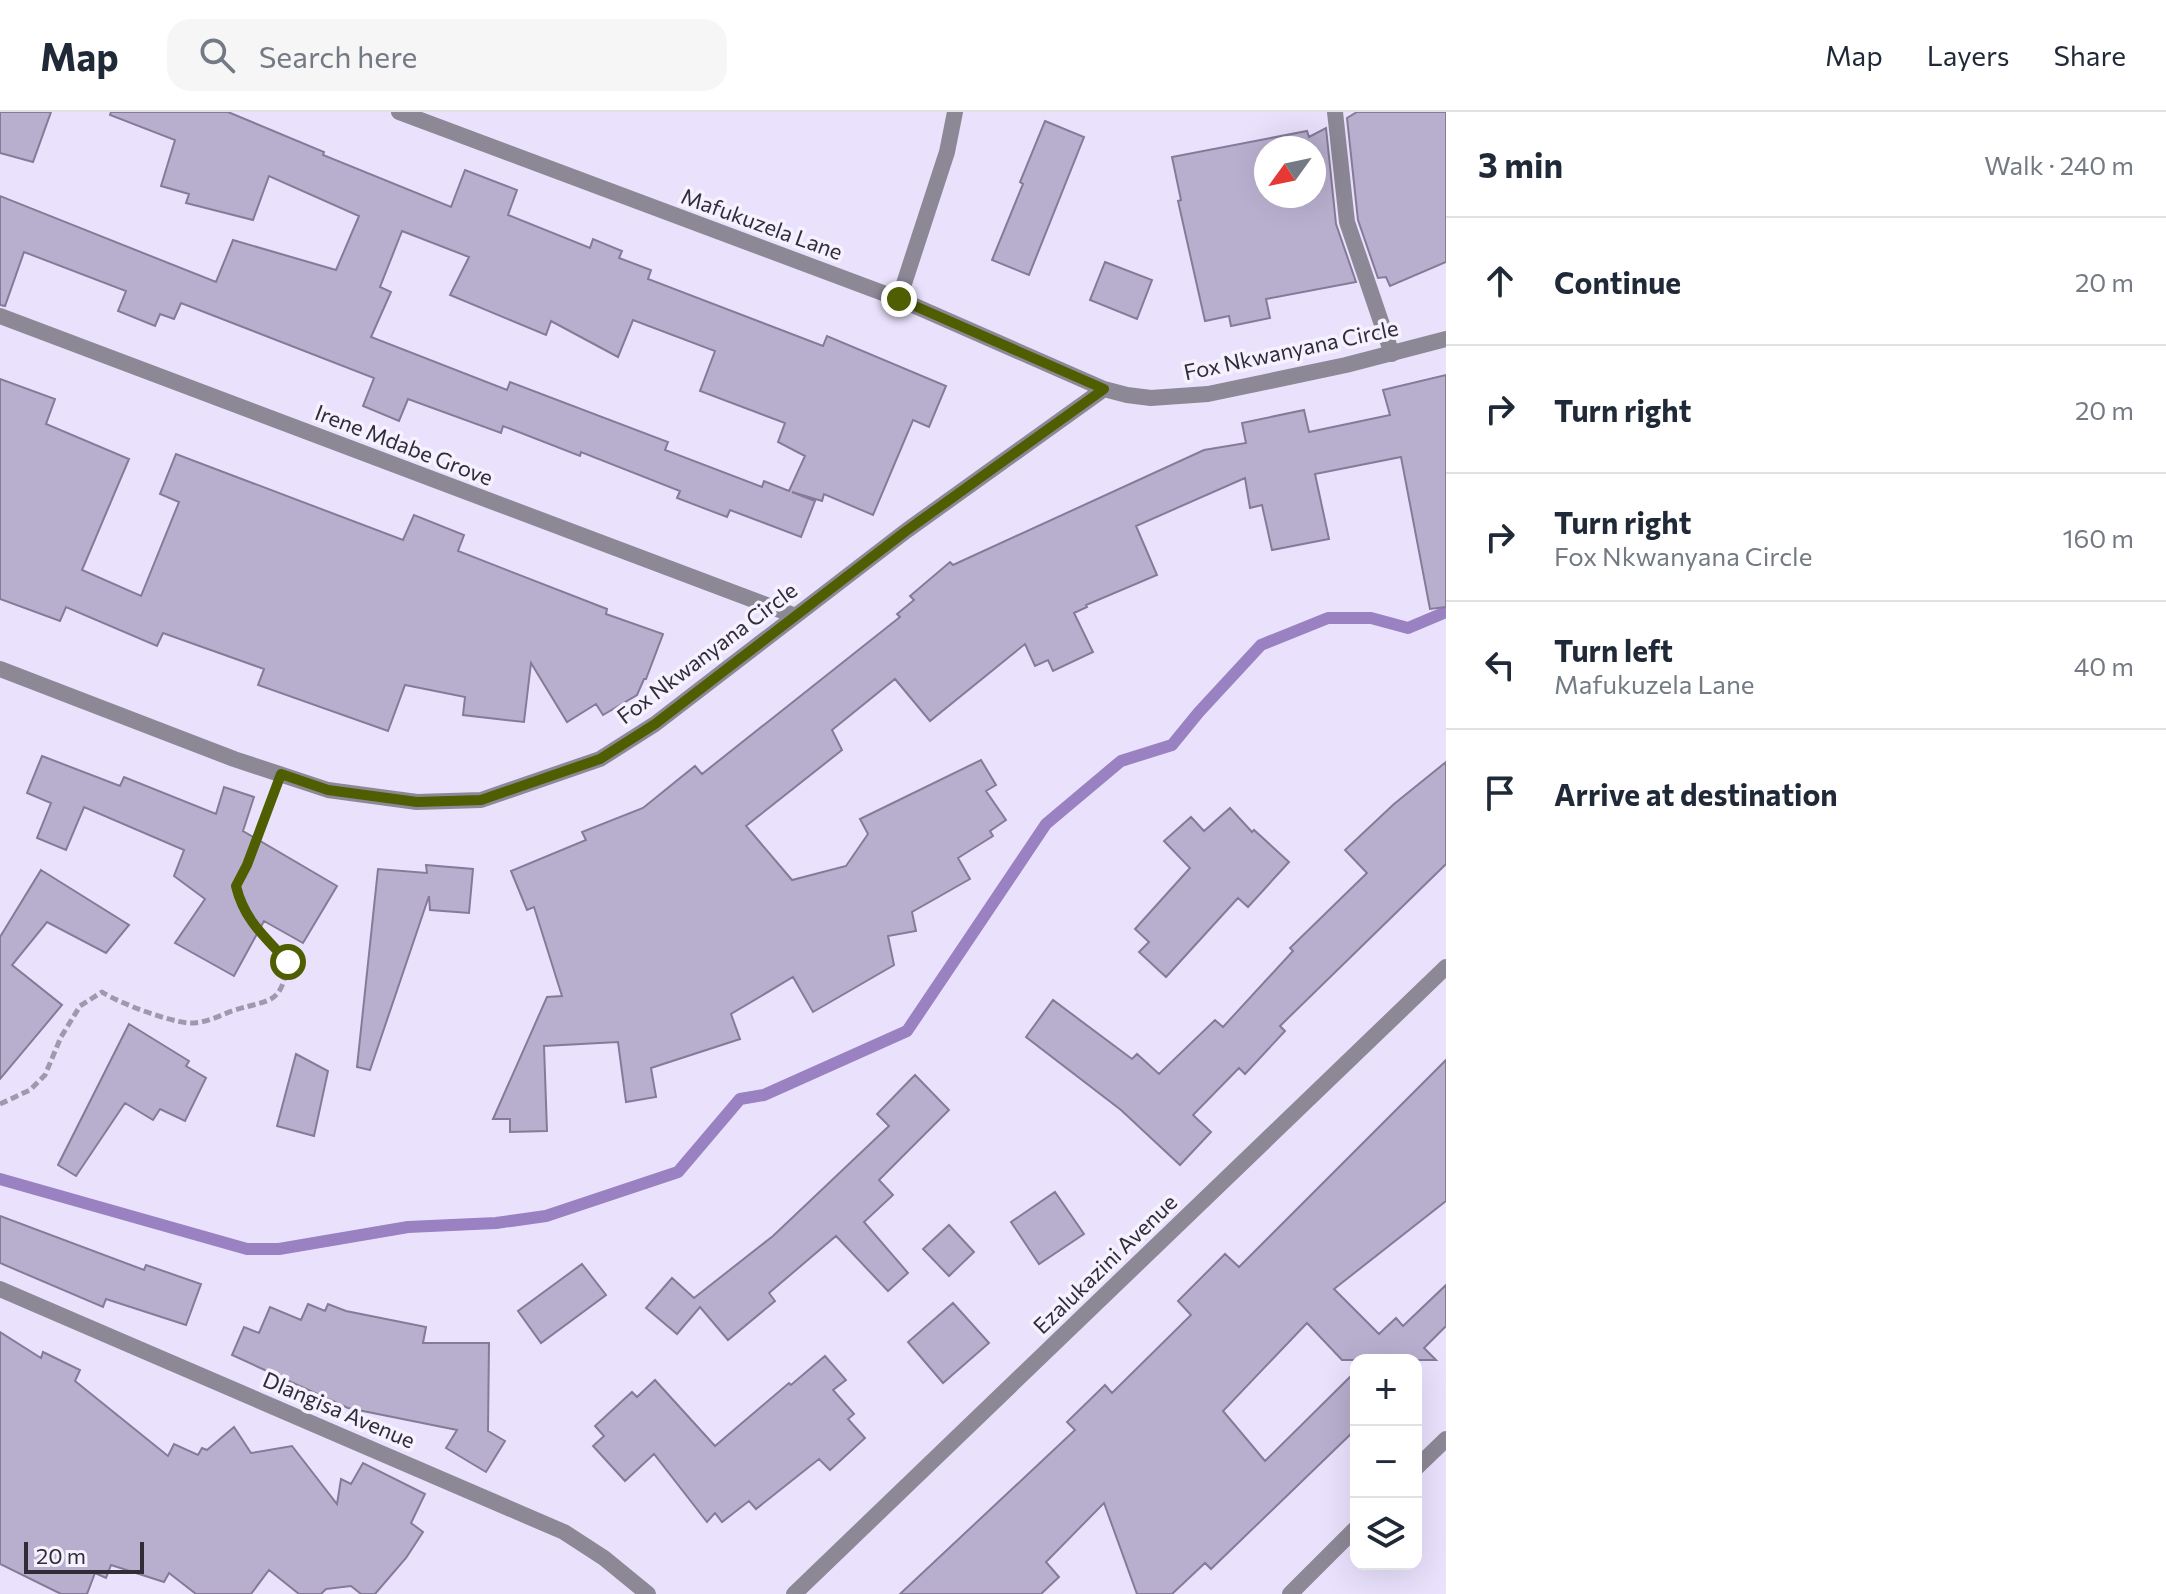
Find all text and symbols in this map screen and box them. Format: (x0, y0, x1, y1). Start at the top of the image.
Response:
search box (167, 19, 727, 91)
text: Map (40, 32, 119, 79)
icon: search (195, 33, 239, 77)
text: Search here (259, 37, 417, 74)
text: Map (1825, 38, 1883, 72)
text: Layers (1927, 38, 2009, 72)
text: Share (2053, 38, 2126, 72)
north arrow (1254, 136, 1326, 208)
text: 3 min (1478, 143, 1563, 185)
text: Walk · 240 m (1984, 149, 2134, 180)
street label: Mafukuzela Lane (678, 182, 847, 265)
icon: ahead (1478, 259, 1522, 303)
text: Continue (1554, 263, 1681, 300)
text: 20 m (2075, 266, 2134, 297)
route end (881, 281, 917, 317)
street label: Fox Nkwanyana Circle (1181, 314, 1401, 385)
icon: right (1478, 387, 1522, 431)
text: Turn right (1554, 391, 1691, 428)
text: 20 m (2075, 394, 2134, 425)
street label: Irene Mdabe Grove (311, 398, 497, 491)
text: Turn right (1554, 503, 1691, 540)
icon: right (1478, 515, 1522, 559)
text: 160 m (2062, 522, 2134, 553)
text: Fox Nkwanyana Circle (1554, 540, 1812, 571)
street label: Fox Nkwanyana Circle (611, 576, 802, 729)
text: Turn left (1554, 631, 1673, 668)
icon: left (1478, 643, 1522, 687)
text: 40 m (2074, 650, 2134, 681)
text: Mafukuzela Lane (1554, 668, 1755, 699)
icon: arrive (1478, 771, 1522, 815)
text: Arrive at destination (1554, 775, 1838, 812)
route start (270, 944, 306, 980)
street label: Ezalukazini Avenue (1027, 1188, 1182, 1339)
map controls (1350, 1354, 1422, 1570)
button: + (1350, 1354, 1422, 1426)
street label: Dlangisa Avenue (259, 1365, 419, 1454)
button: − (1350, 1426, 1422, 1498)
button: layers (1350, 1498, 1422, 1570)
scale bar (24, 1538, 144, 1574)
text: 20 m (36, 1542, 86, 1569)

